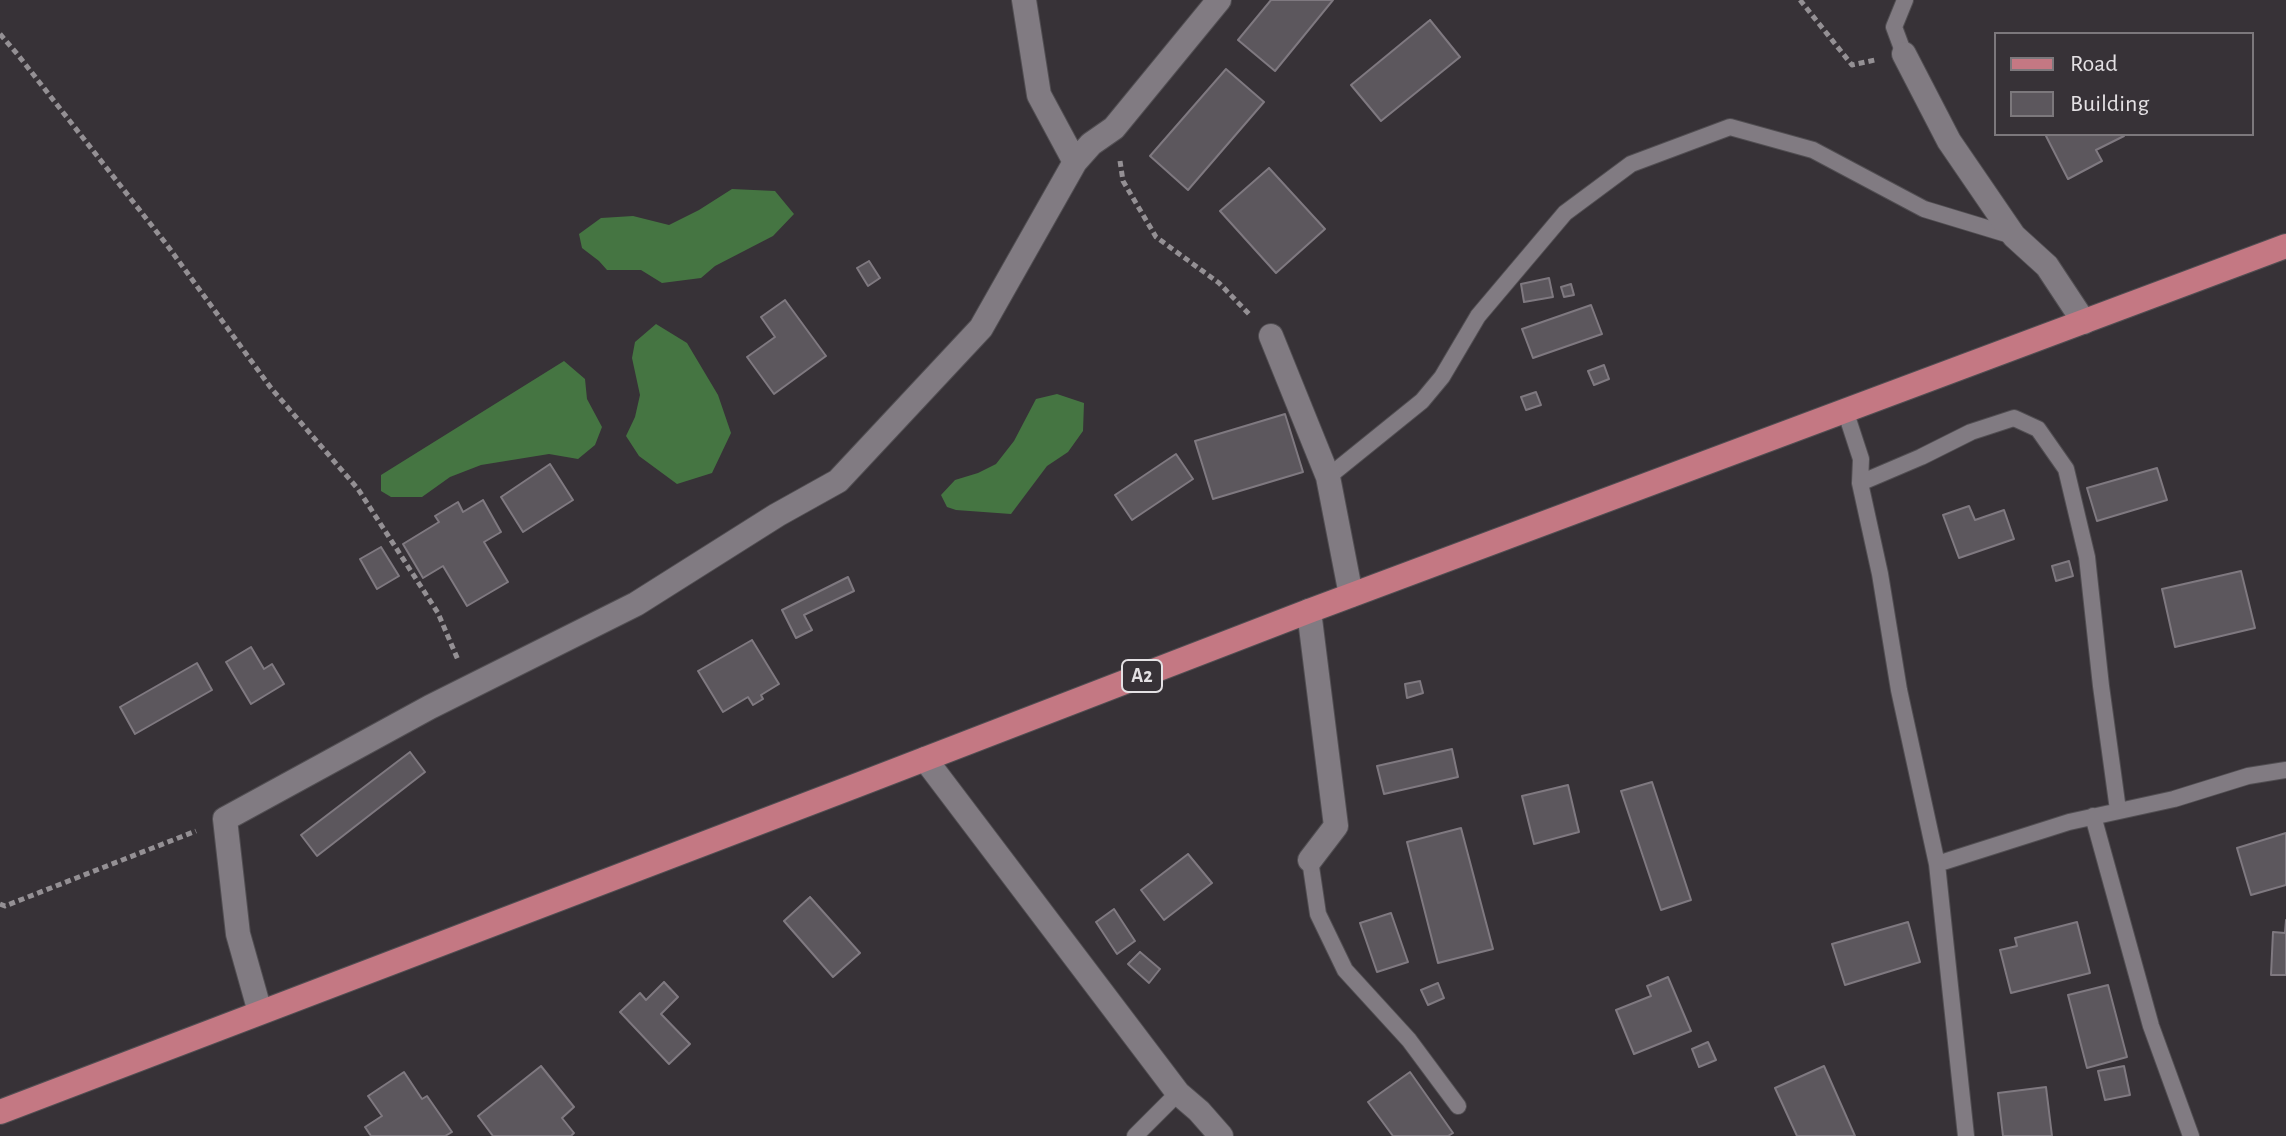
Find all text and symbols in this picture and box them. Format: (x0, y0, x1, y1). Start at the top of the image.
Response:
legend (1994, 32, 2254, 136)
text: Road (2070, 52, 2118, 76)
text: Building (2070, 92, 2149, 116)
road number: A2 (1122, 660, 1162, 692)

